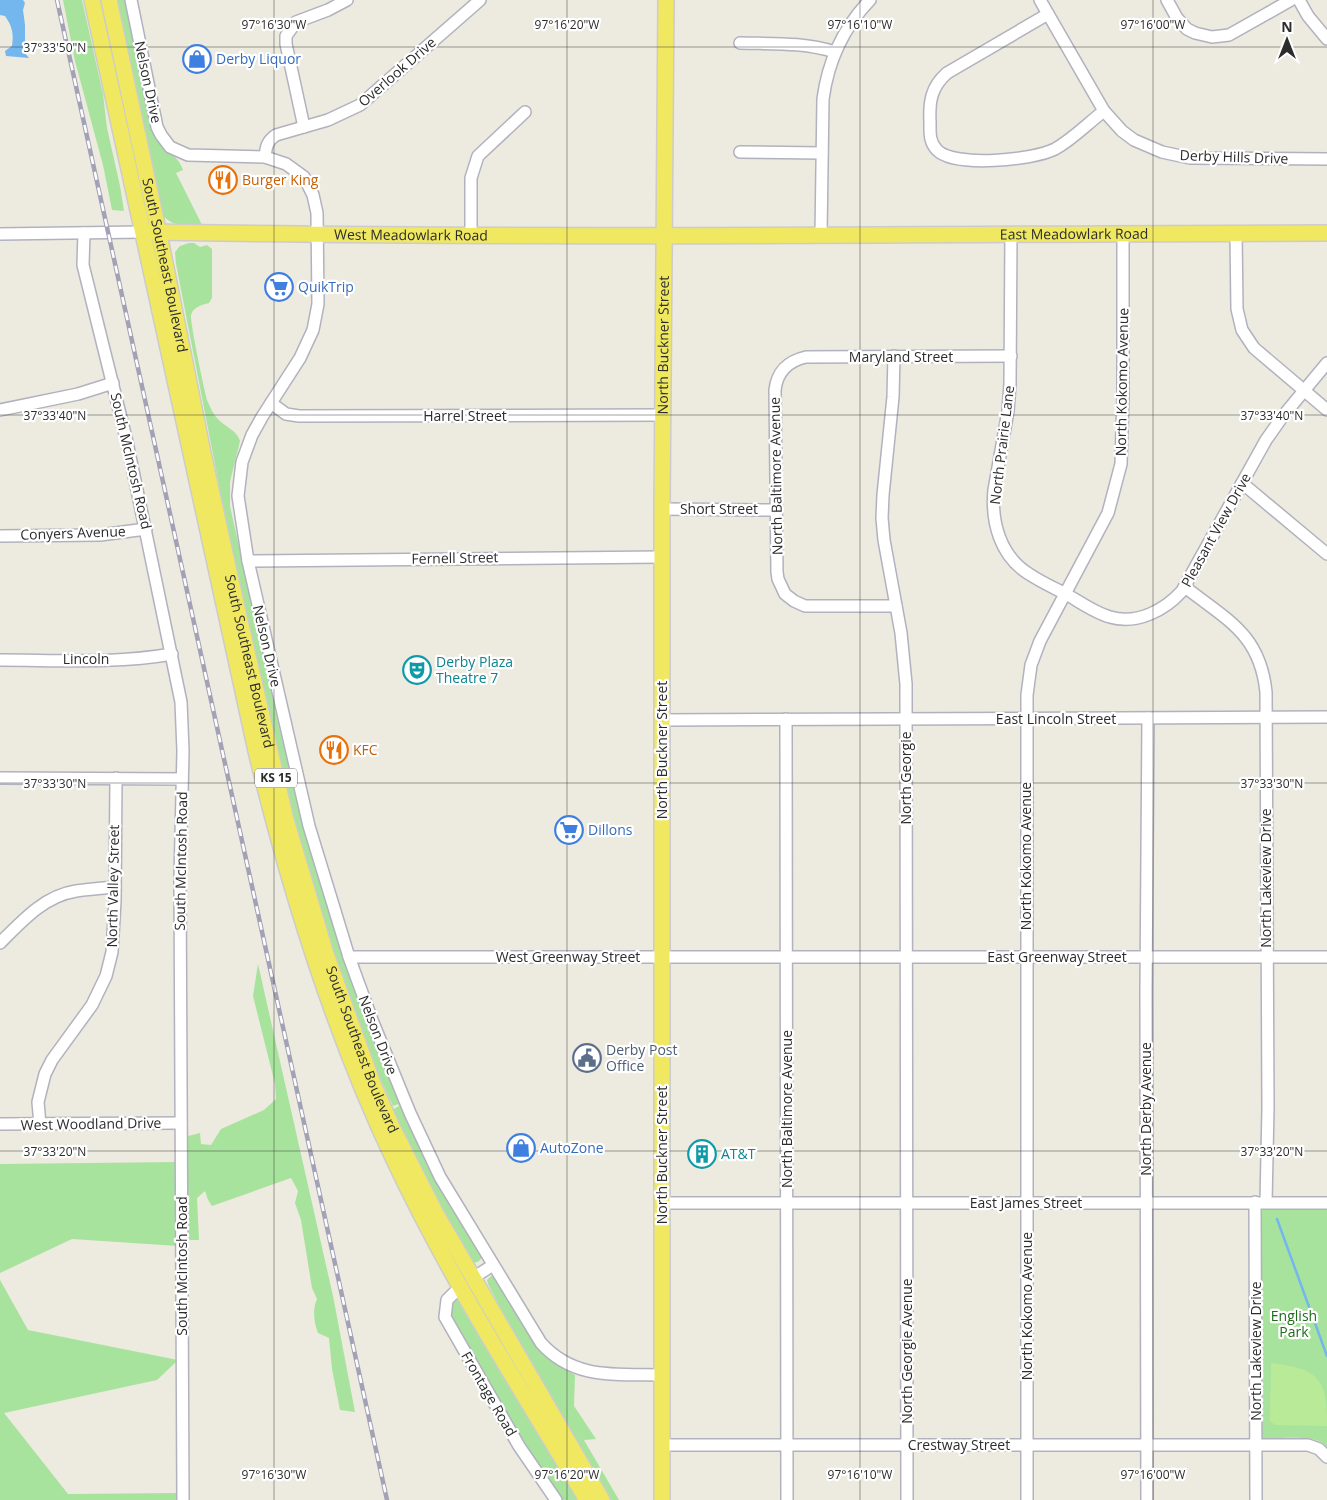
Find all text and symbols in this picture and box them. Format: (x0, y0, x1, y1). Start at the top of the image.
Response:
north arrow (1262, 15, 1312, 65)
text: 97°16'30"W (242, 16, 306, 33)
text: 97°16'20"W (535, 16, 599, 33)
text: 97°16'10"W (828, 16, 892, 33)
text: 97°16'00"W (1121, 16, 1185, 33)
text: N (1281, 17, 1293, 36)
street label: Overlook Drive (354, 33, 440, 111)
text: 37°33'50"N (24, 39, 86, 56)
street label: Nelson Drive (131, 39, 166, 125)
shop icon: Derby Liquor (182, 44, 212, 74)
place label: Derby Liquor (216, 49, 301, 68)
street label: Derby Hills Drive (1179, 145, 1289, 168)
restaurant icon: Burger King (208, 165, 238, 195)
place label: Burger King (242, 170, 319, 189)
street label: South Southeast Boulevard (138, 176, 193, 354)
street label: West Meadowlark Road (334, 224, 488, 244)
street label: East Meadowlark Road (1000, 224, 1148, 243)
supermarket icon: QuikTrip (264, 272, 294, 302)
street label: North Buckner Street (653, 276, 673, 414)
place label: QuikTrip (298, 277, 354, 296)
street label: North Kokomo Avenue (1111, 307, 1132, 456)
street label: Maryland Street (849, 347, 953, 366)
street label: North Prairie Lane (985, 384, 1018, 505)
street label: South McIntosh Road (107, 391, 156, 531)
street label: North Baltimore Avenue (765, 397, 786, 555)
street label: Harrel Street (423, 406, 507, 425)
text: 37°33'40"N (24, 407, 86, 424)
text: 37°33'40"N (1241, 407, 1303, 424)
street label: Pleasant View Drive (1176, 469, 1255, 590)
street label: Short Street (680, 499, 758, 518)
street label: Conyers Avenue (20, 521, 126, 544)
street label: Fernell Street (411, 547, 499, 568)
street label: South Southeast Boulevard (221, 572, 279, 750)
street label: Nelson Drive (249, 603, 286, 689)
street label: Lincoln (63, 649, 109, 668)
place label: Derby Plaza Theatre 7 (436, 652, 513, 687)
theatre icon: Derby Plaza Theatre 7 (402, 655, 432, 685)
street label: North Buckner Street (652, 681, 671, 819)
street label: East Lincoln Street (996, 709, 1116, 728)
street label: North Georgie (896, 731, 915, 825)
restaurant icon: KFC (319, 735, 349, 765)
place label: KFC (353, 740, 378, 759)
road number: KS 15 (255, 768, 297, 788)
text: 37°33'30"N (24, 775, 86, 792)
text: 37°33'30"N (1241, 775, 1303, 792)
street label: North Kokomo Avenue (1016, 782, 1035, 930)
street label: South McIntosh Road (170, 791, 191, 931)
street label: North Lakeview Drive (1256, 808, 1275, 948)
supermarket icon: Dillons (554, 815, 584, 845)
place label: Dillons (588, 820, 633, 839)
street label: North Valley Street (102, 824, 123, 948)
street label: West Greenway Street (496, 947, 640, 966)
street label: East Greenway Street (987, 947, 1127, 966)
street label: South Southeast Boulevard (322, 963, 404, 1136)
street label: Nelson Drive (355, 992, 402, 1077)
street label: North Baltimore Avenue (777, 1030, 796, 1188)
place label: Derby Post Office (606, 1040, 677, 1075)
street label: North Derby Avenue (1136, 1042, 1155, 1176)
public building icon: Derby Post Office (572, 1043, 602, 1073)
street label: North Buckner Street (652, 1086, 671, 1224)
street label: West Woodland Drive (20, 1113, 162, 1134)
shop icon: AutoZone (506, 1133, 536, 1163)
place label: AutoZone (540, 1138, 604, 1157)
building icon: AT&T (687, 1139, 717, 1169)
text: 37°33'20"N (24, 1143, 86, 1160)
text: 37°33'20"N (1241, 1143, 1303, 1160)
place label: AT&T (721, 1144, 756, 1163)
street label: East James Street (970, 1193, 1082, 1212)
street label: South McIntosh Road (172, 1196, 191, 1336)
street label: North Kokomo Avenue (1017, 1232, 1036, 1380)
street label: North Georgie Avenue (897, 1278, 916, 1424)
street label: North Lakeview Drive (1246, 1281, 1265, 1421)
park label: English Park (1271, 1306, 1317, 1341)
street label: Frontage Road (457, 1348, 521, 1440)
street label: Crestway Street (908, 1435, 1010, 1454)
text: 97°16'30"W (242, 1466, 306, 1483)
text: 97°16'20"W (535, 1466, 599, 1483)
text: 97°16'10"W (828, 1466, 892, 1483)
text: 97°16'00"W (1121, 1466, 1185, 1483)

